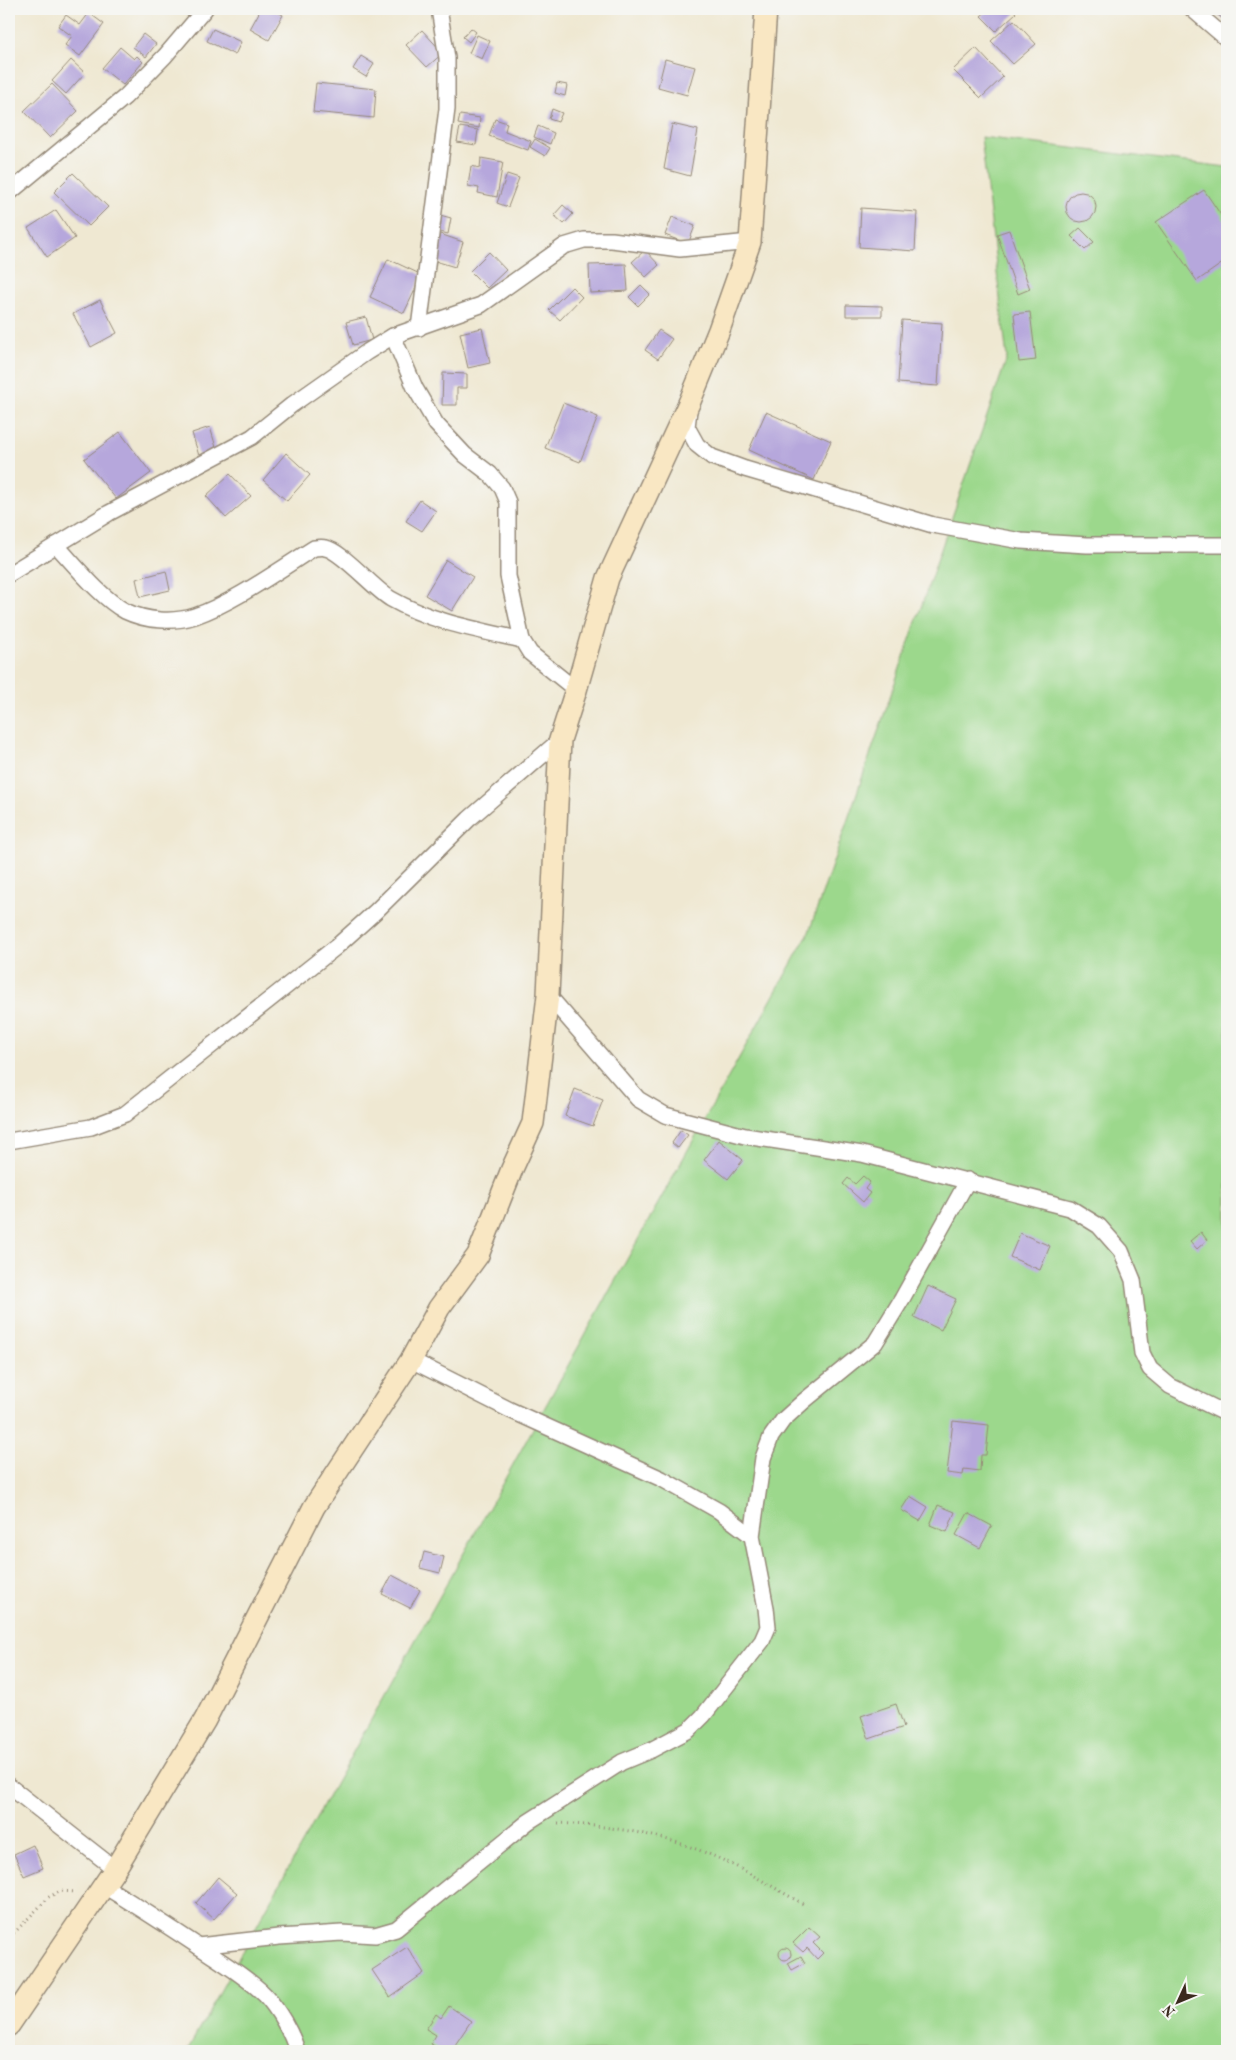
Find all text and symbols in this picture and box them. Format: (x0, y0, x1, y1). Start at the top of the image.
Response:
north arrow (1154, 1978, 1204, 2028)
text: N (1160, 2001, 1178, 2019)

